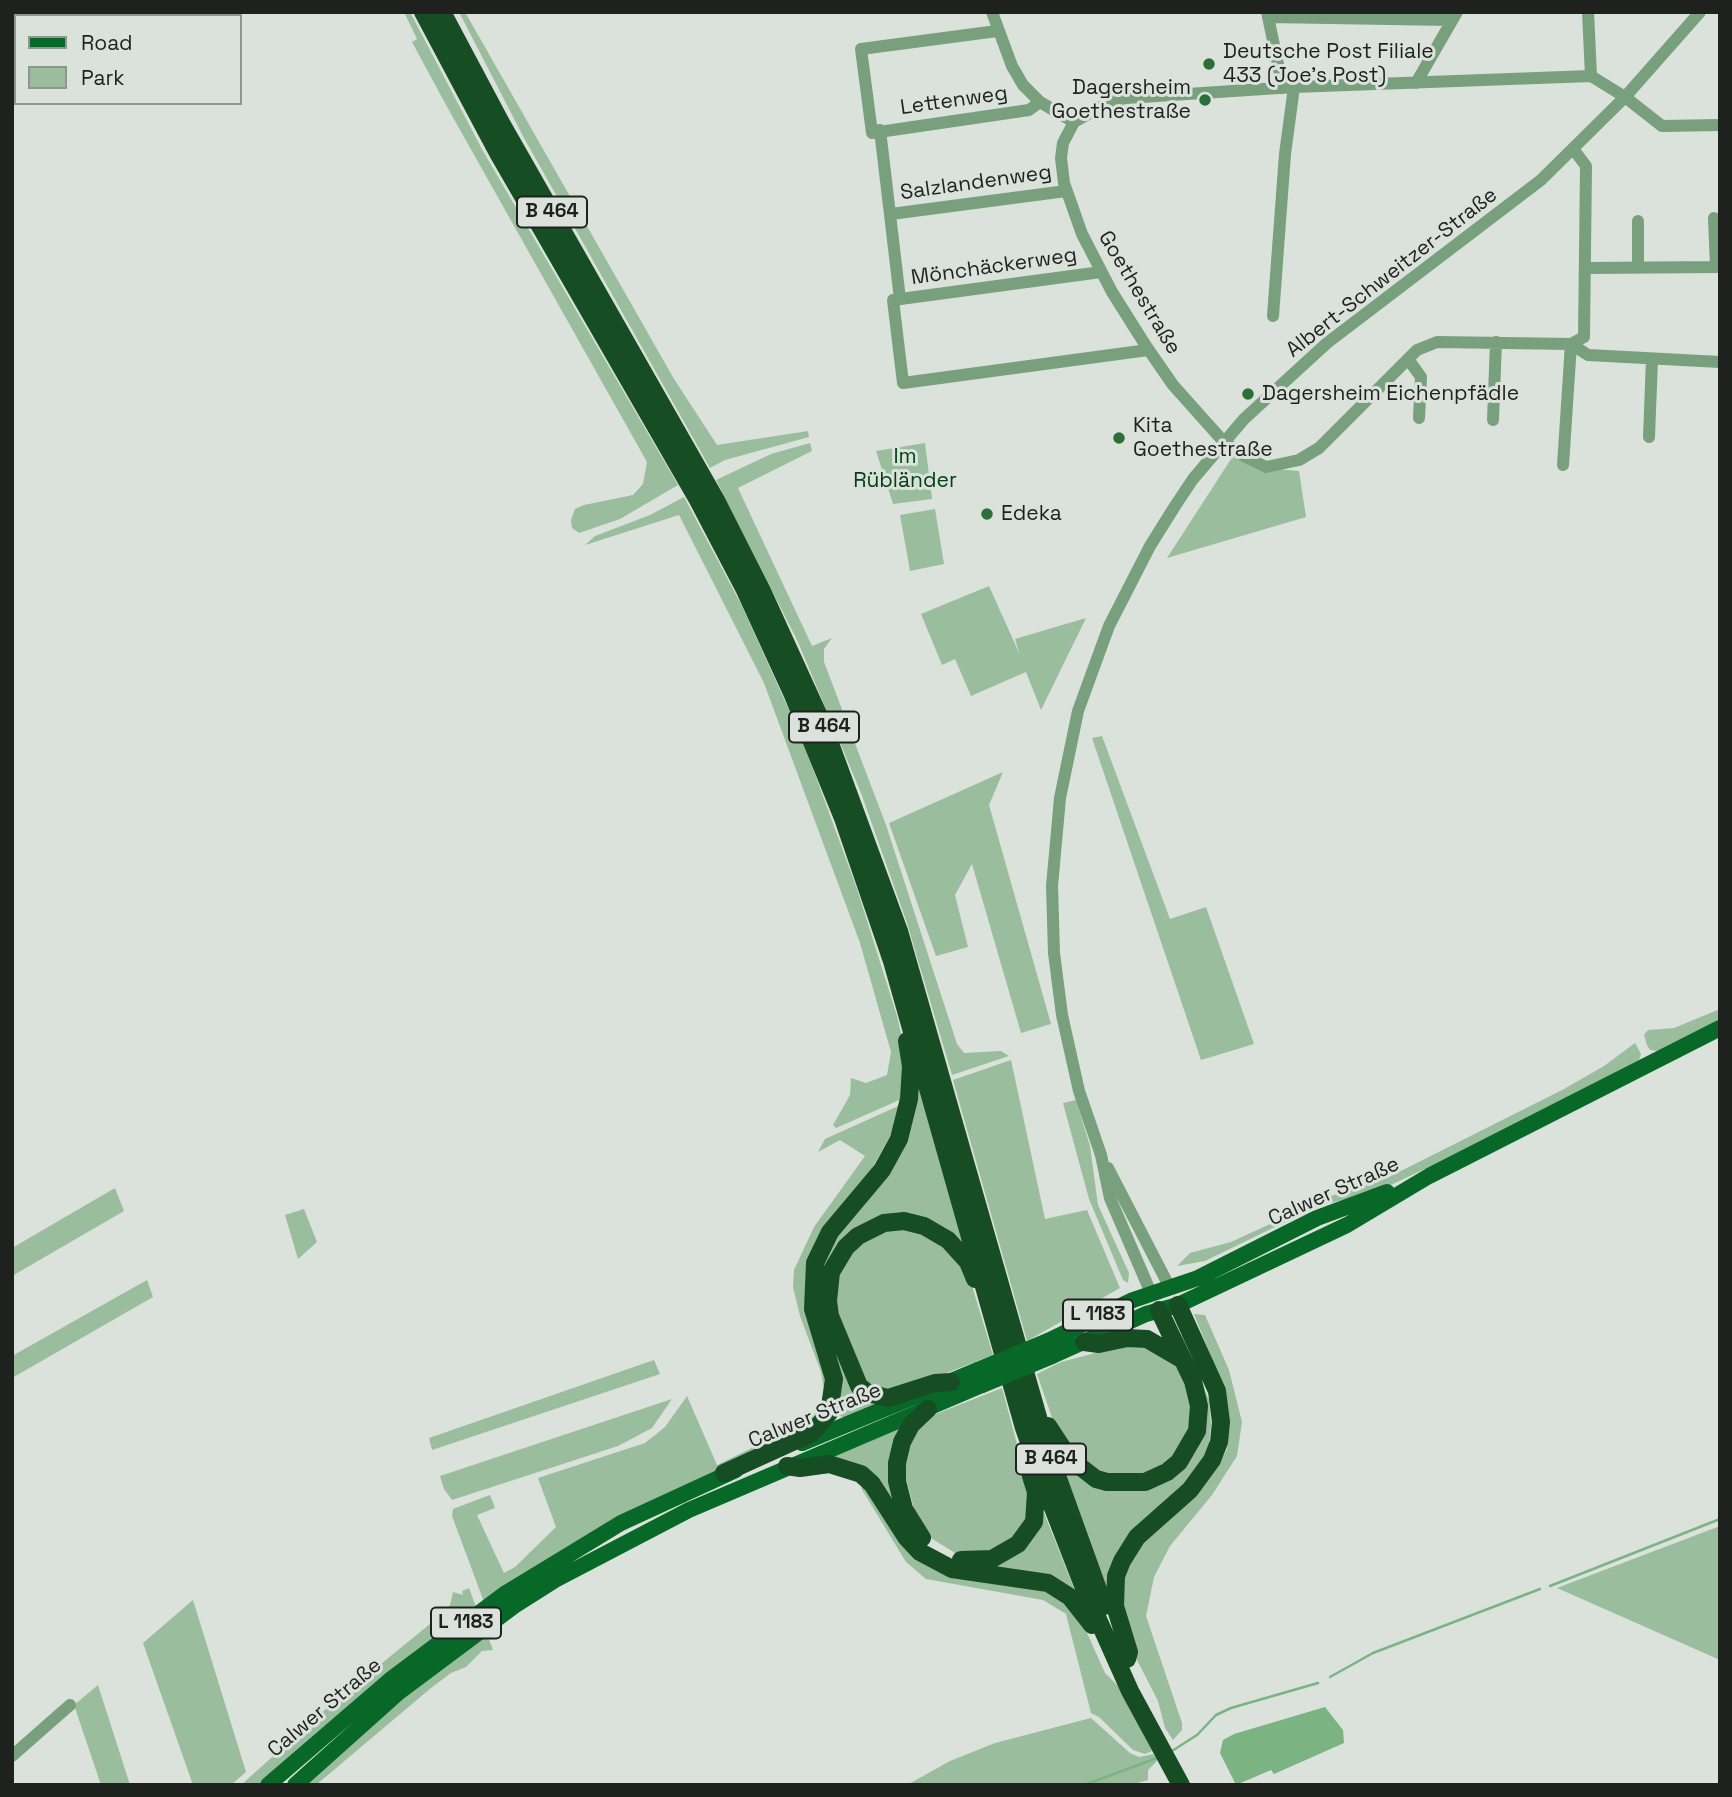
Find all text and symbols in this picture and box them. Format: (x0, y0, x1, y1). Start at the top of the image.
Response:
legend (14, 14, 242, 105)
text: Road (81, 29, 133, 56)
place label: Deutsche Post Filiale 433 (Joe's Post) (1223, 39, 1434, 89)
marker: Deutsche Post Filiale 433 (Joe's Post) (1201, 56, 1217, 72)
text: Park (81, 64, 125, 91)
place label: Dagersheim Goethestraße (1051, 75, 1191, 125)
street label: Lettenweg (899, 81, 1009, 121)
marker: Dagersheim Goethestraße (1197, 92, 1213, 108)
street label: Salzlandenweg (899, 160, 1053, 206)
street label: Albert-Schweitzer-Straße (1281, 183, 1503, 363)
road number: B 464 (517, 196, 587, 228)
street label: Goethestraße (1092, 227, 1186, 359)
street label: Mönchäckerweg (909, 243, 1079, 291)
place label: Dagersheim Eichenpfädle (1262, 381, 1519, 407)
marker: Dagersheim Eichenpfädle (1240, 386, 1256, 402)
place label: Kita Goethestraße (1133, 413, 1273, 463)
marker: Kita Goethestraße (1111, 430, 1127, 446)
park label: Im Rübländer (853, 444, 957, 494)
place label: Edeka (1001, 501, 1062, 527)
marker: Edeka (979, 506, 995, 522)
road number: B 464 (789, 712, 859, 742)
street label: Calwer Straße (1265, 1152, 1403, 1232)
road number: L 1183 (1063, 1300, 1133, 1330)
street label: Calwer Straße (745, 1378, 885, 1454)
road number: B 464 (1016, 1443, 1086, 1474)
road number: L 1183 (431, 1608, 501, 1638)
street label: Calwer Straße (263, 1653, 387, 1763)

